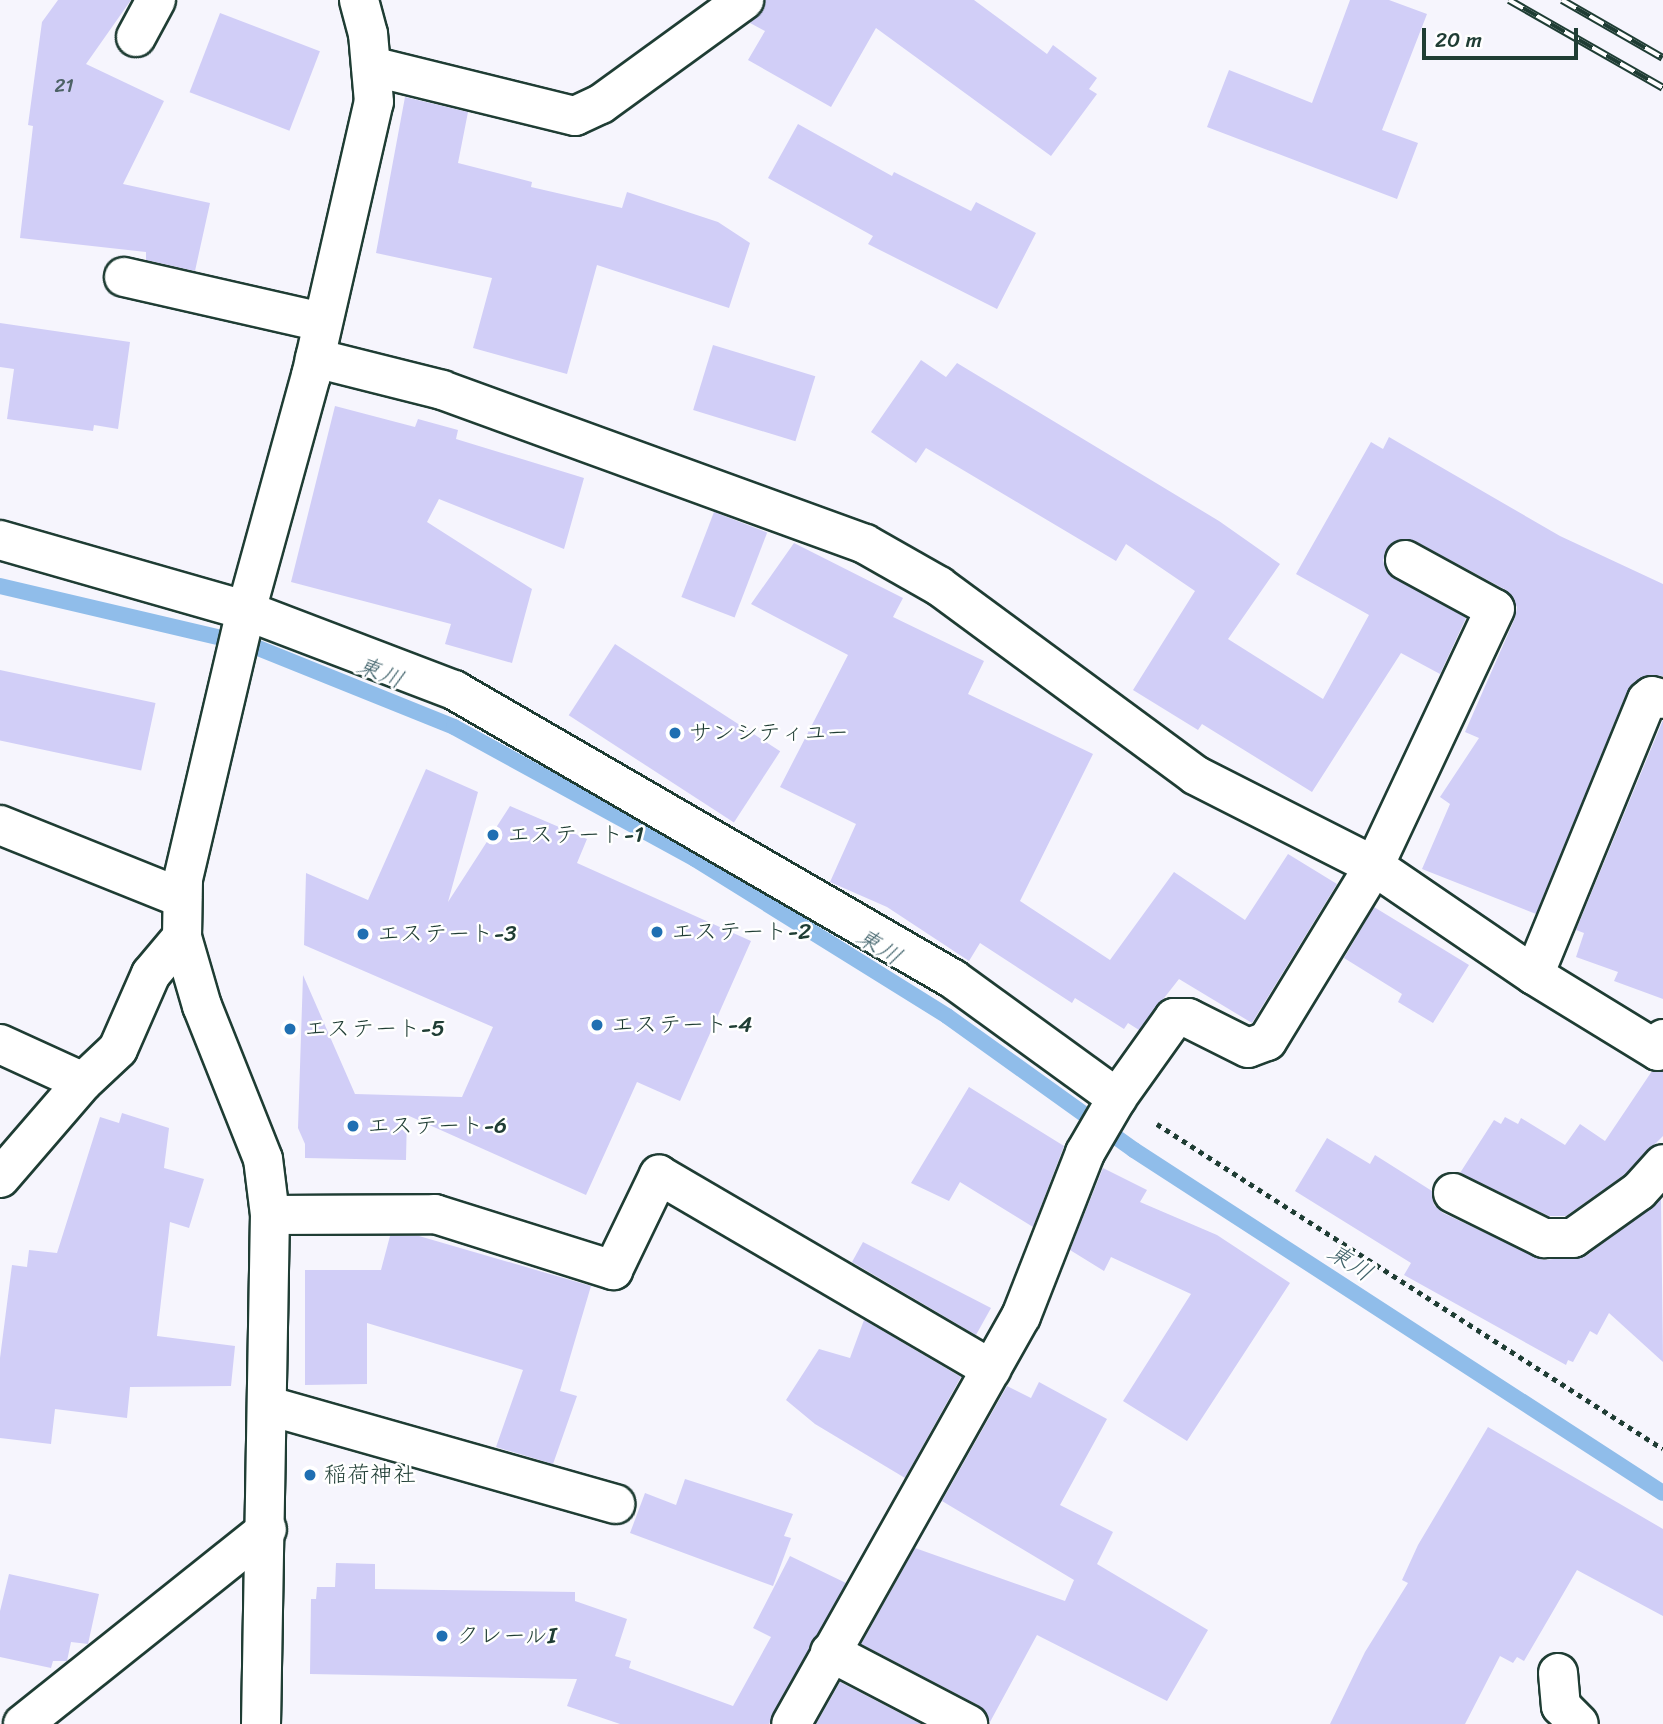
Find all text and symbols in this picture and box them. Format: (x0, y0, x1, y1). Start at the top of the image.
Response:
scale bar (1425, 14, 1581, 58)
text: 20 m (1435, 21, 1482, 59)
house number: 21 (54, 75, 74, 97)
water label: 東川 (352, 651, 408, 695)
place label: サンシティユー (689, 719, 849, 747)
marker: サンシティユー (667, 725, 683, 741)
place label: エステート-1 (507, 821, 643, 849)
marker: エステート-1 (485, 827, 501, 843)
place label: エステート-2 (671, 918, 810, 946)
place label: エステート-3 (377, 920, 515, 948)
water label: 東川 (851, 922, 907, 972)
marker: エステート-2 (649, 924, 665, 940)
marker: エステート-3 (355, 926, 371, 942)
place label: エステート-4 (611, 1011, 751, 1039)
place label: エステート-5 (304, 1015, 444, 1043)
marker: エステート-4 (589, 1017, 605, 1033)
marker: エステート-5 (282, 1021, 298, 1037)
place label: エステート-6 (367, 1112, 506, 1140)
marker: エステート-6 (345, 1118, 361, 1134)
water label: 東川 (1322, 1238, 1378, 1288)
place label: 稲荷神社 (324, 1461, 416, 1489)
marker: 稲荷神社 (302, 1467, 318, 1483)
place label: クレールI (456, 1622, 558, 1650)
marker: クレールI (434, 1628, 450, 1644)

